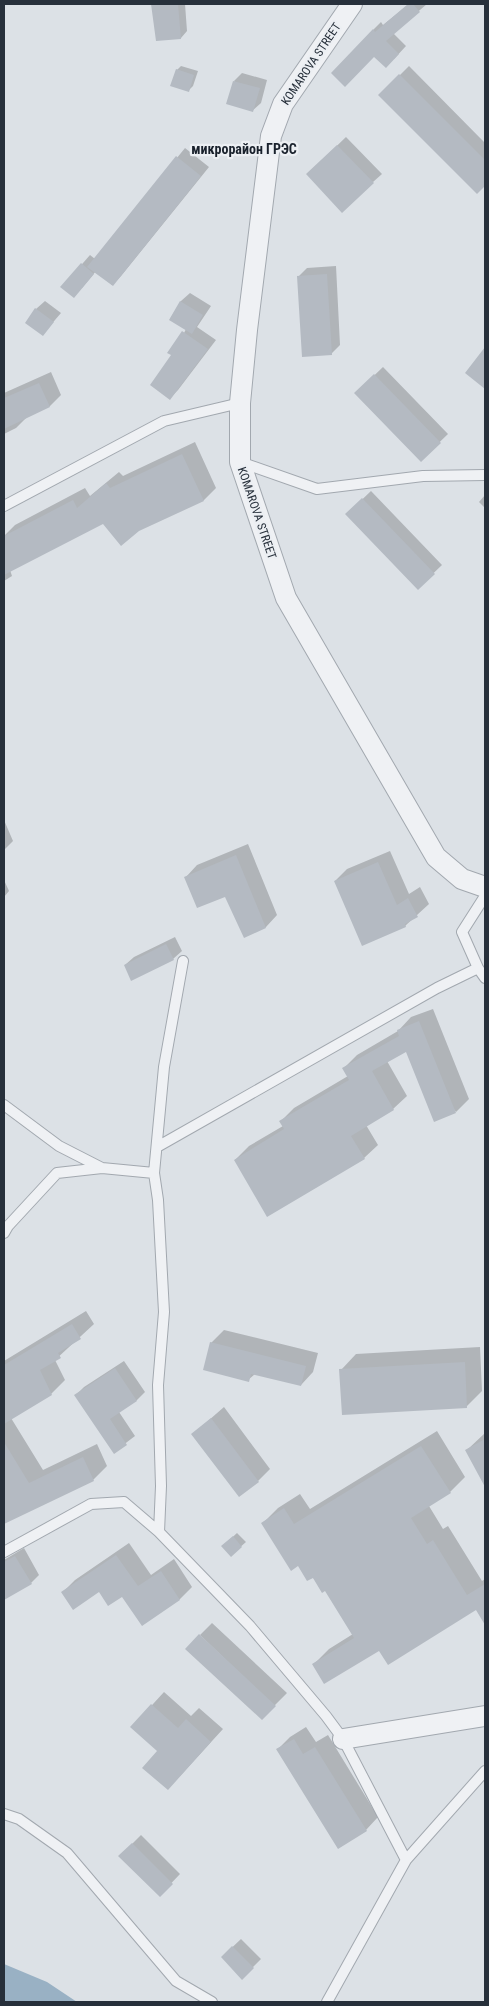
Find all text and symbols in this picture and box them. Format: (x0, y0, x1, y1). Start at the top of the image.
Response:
street label: KOMAROVA STREET (278, 20, 344, 108)
district label: микрорайон ГРЭС (191, 141, 297, 157)
street label: KOMAROVA STREET (235, 465, 279, 561)

